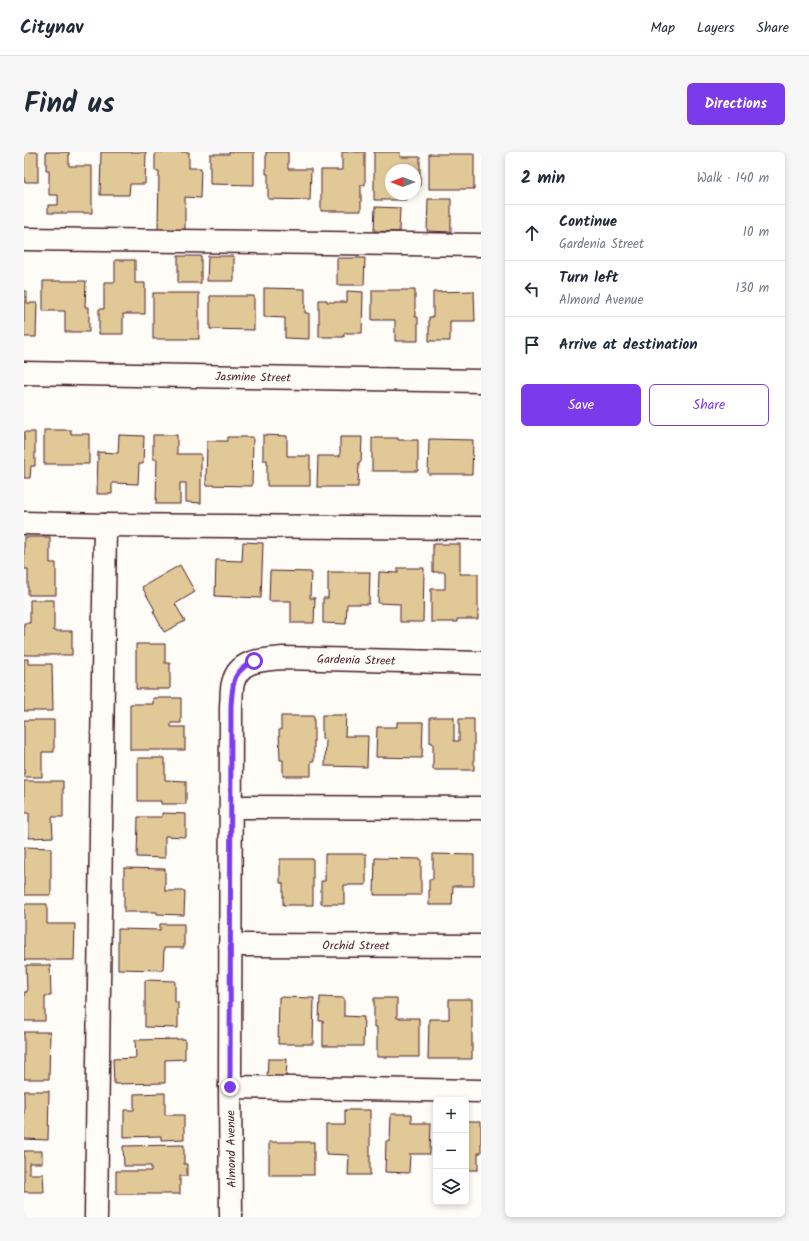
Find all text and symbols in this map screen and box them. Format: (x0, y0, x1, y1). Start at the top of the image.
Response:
text: Citynav (20, 13, 83, 43)
text: Map (651, 17, 675, 39)
text: Layers (697, 17, 735, 39)
text: Share (757, 17, 789, 39)
text: Find us (24, 82, 115, 127)
button: Directions (687, 83, 785, 125)
north arrow (385, 164, 421, 200)
text: 2 min (521, 165, 565, 192)
text: Walk · 140 m (697, 168, 769, 189)
text: Continue (559, 210, 617, 234)
icon: ahead (521, 222, 543, 244)
text: 10 m (743, 222, 769, 243)
text: Gardenia Street (559, 234, 644, 255)
text: Turn left (559, 266, 619, 290)
icon: left (521, 278, 543, 300)
text: 130 m (735, 278, 769, 299)
text: Almond Avenue (559, 290, 643, 311)
text: Arrive at destination (559, 333, 698, 357)
icon: arrive (521, 334, 543, 356)
street label: Jasmine Street (215, 367, 291, 388)
button: Save (521, 384, 641, 426)
button: Share (649, 384, 769, 426)
street label: Gardenia Street (317, 650, 396, 671)
route start (245, 652, 263, 670)
street label: Orchid Street (322, 936, 390, 956)
route end (221, 1078, 239, 1096)
map controls (433, 1097, 469, 1205)
button: + (433, 1097, 469, 1133)
street label: Almond Avenue (221, 1109, 242, 1188)
button: − (433, 1133, 469, 1169)
button: layers (433, 1169, 469, 1205)

